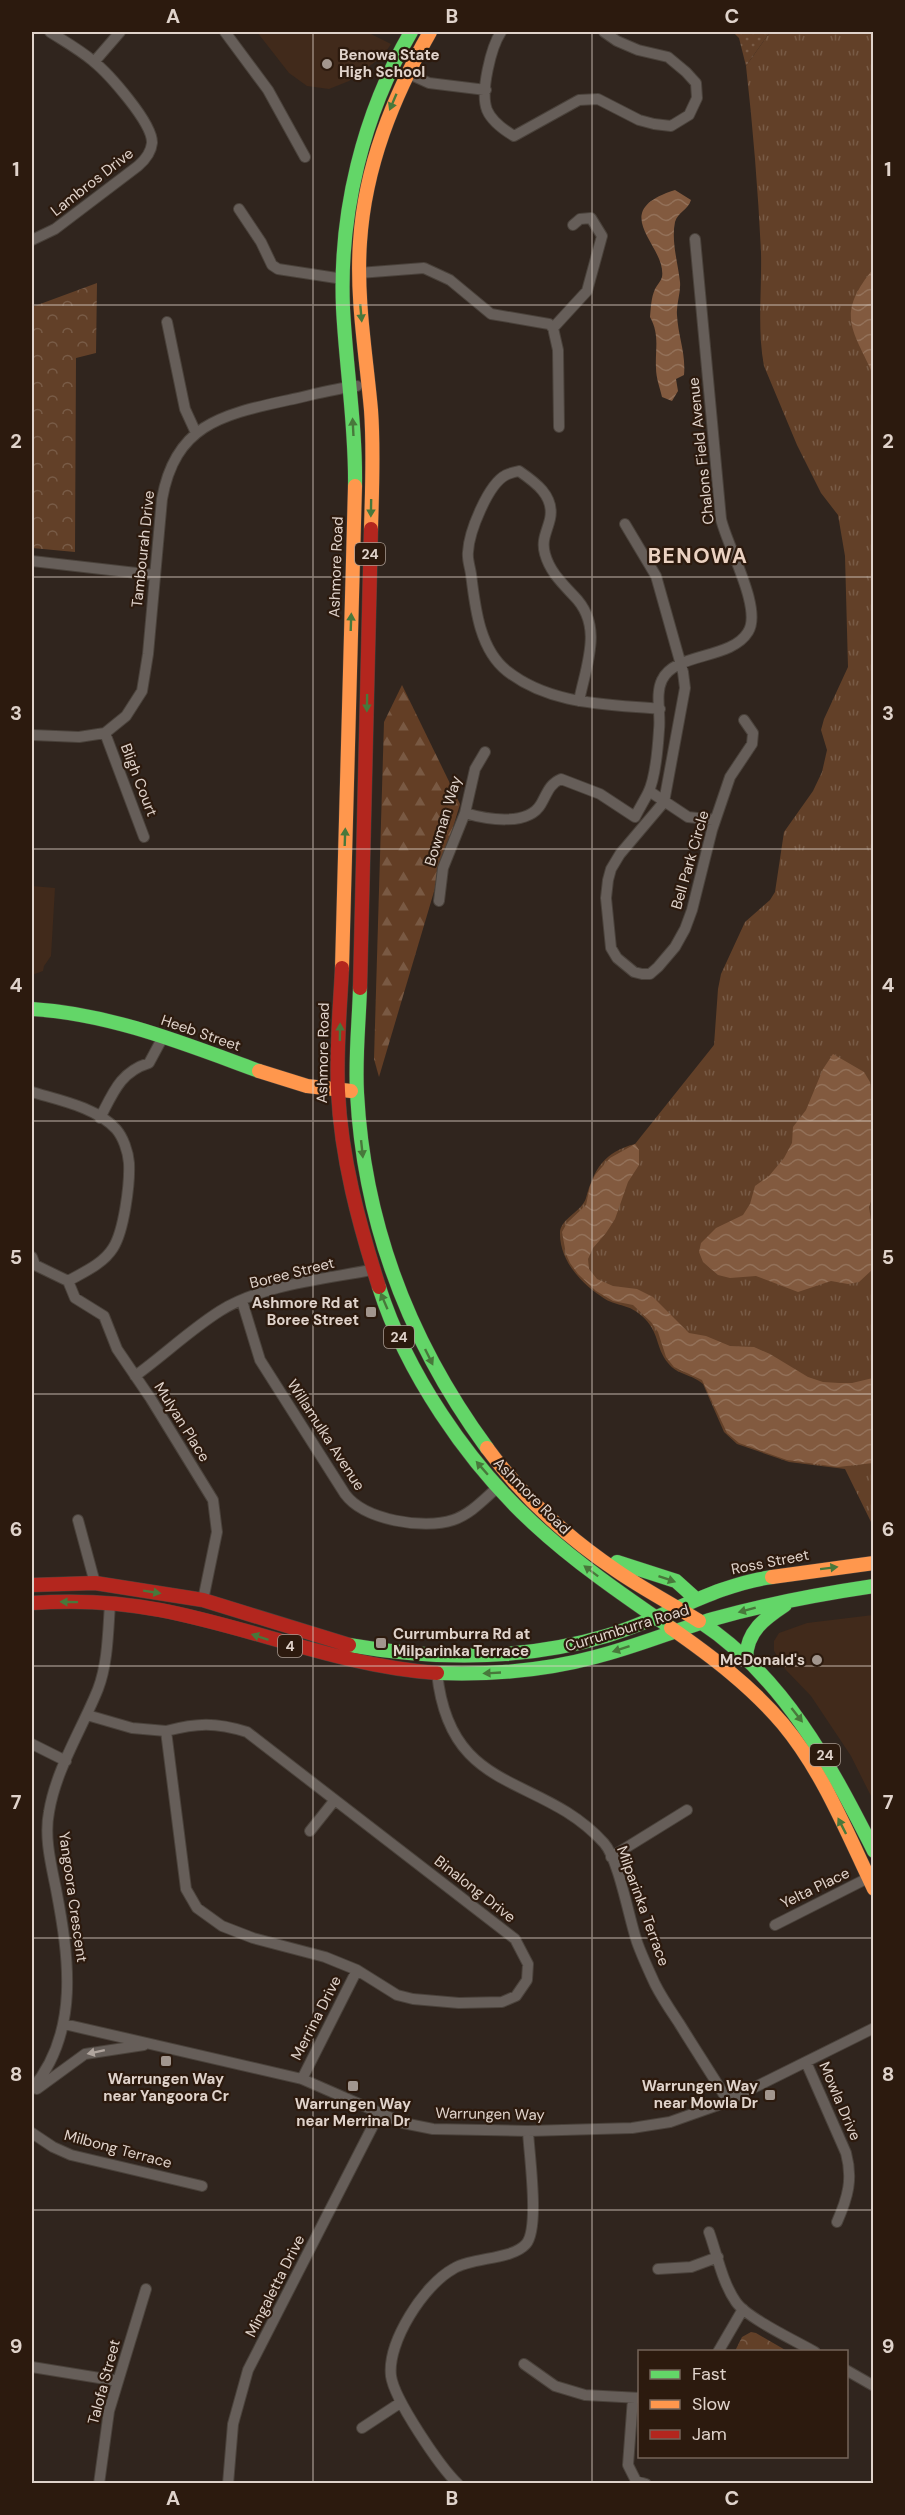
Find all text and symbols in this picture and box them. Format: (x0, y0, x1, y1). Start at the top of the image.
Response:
text: A (166, 3, 180, 29)
text: B (446, 3, 458, 29)
text: C (725, 3, 739, 29)
place label: Benowa State High School (339, 45, 440, 82)
marker: Benowa State High School (320, 57, 334, 71)
one-way arrow (388, 93, 397, 111)
street label: Lambros Drive (46, 143, 138, 221)
text: 1 (12, 156, 20, 182)
text: 1 (884, 156, 892, 182)
one-way arrow (356, 304, 366, 323)
street label: Chalons Field Avenue (683, 376, 719, 526)
one-way arrow (348, 417, 358, 436)
text: 2 (10, 428, 22, 454)
text: 2 (882, 428, 894, 454)
street label: Tambourah Drive (127, 489, 159, 609)
one-way arrow (366, 498, 376, 517)
street label: Ashmore Road (324, 516, 348, 618)
district label: BENOWA (648, 542, 748, 570)
road number: 24 (355, 543, 385, 565)
one-way arrow (346, 612, 356, 631)
one-way arrow (362, 693, 371, 712)
text: 3 (10, 700, 22, 726)
text: 3 (882, 700, 894, 726)
street label: Bligh Court (116, 741, 162, 819)
street label: Bowman Way (420, 773, 466, 869)
street label: Bell Park Circle (666, 808, 714, 912)
one-way arrow (340, 828, 349, 847)
text: 4 (10, 972, 23, 998)
text: 4 (882, 972, 895, 998)
street label: Ashmore Road (312, 1002, 334, 1104)
street label: Heeb Street (158, 1010, 244, 1056)
one-way arrow (335, 1023, 344, 1042)
one-way arrow (357, 1139, 367, 1158)
text: 5 (10, 1244, 22, 1270)
text: 5 (882, 1244, 894, 1270)
street label: Boree Street (247, 1253, 337, 1293)
one-way arrow (378, 1292, 388, 1310)
place label: Ashmore Rd at Boree Street (252, 1293, 359, 1330)
marker: Ashmore Rd at Boree Street (364, 1305, 378, 1319)
road number: 24 (384, 1326, 414, 1348)
one-way arrow (424, 1349, 434, 1366)
street label: Willamulka Avenue (283, 1375, 369, 1495)
street label: Mulyan Place (150, 1378, 214, 1466)
street label: Ashmore Road (489, 1453, 575, 1539)
one-way arrow (475, 1461, 489, 1476)
text: 6 (10, 1516, 22, 1542)
text: 6 (882, 1516, 894, 1542)
street label: Ross Street (729, 1545, 811, 1579)
one-way arrow (820, 1563, 839, 1573)
one-way arrow (583, 1566, 598, 1578)
one-way arrow (658, 1574, 676, 1584)
one-way arrow (143, 1588, 162, 1597)
one-way arrow (59, 1598, 78, 1607)
street label: Currumburra Road (563, 1600, 691, 1656)
one-way arrow (738, 1606, 756, 1615)
place label: Currumburra Rd at Milparinka Terrace (393, 1624, 530, 1661)
one-way arrow (251, 1632, 269, 1641)
road number: 4 (278, 1635, 302, 1657)
marker: Currumburra Rd at Milparinka Terrace (374, 1636, 388, 1650)
one-way arrow (612, 1645, 630, 1654)
place label: McDonald's (720, 1650, 805, 1670)
marker: McDonald's (810, 1653, 824, 1667)
one-way arrow (483, 1668, 502, 1677)
one-way arrow (791, 1708, 803, 1723)
road number: 24 (810, 1744, 840, 1766)
text: 7 (11, 1789, 22, 1815)
text: 7 (883, 1789, 894, 1815)
one-way arrow (837, 1818, 847, 1835)
street label: Yangoora Crescent (54, 1830, 92, 1964)
street label: Milparinka Terrace (612, 1843, 674, 1969)
street label: Binalong Drive (430, 1851, 520, 1927)
street label: Yelta Place (777, 1863, 853, 1913)
street label: Merrina Drive (286, 1972, 346, 2064)
one-way arrow (86, 2048, 105, 2057)
marker: Warrungen Way near Yangoora Cr (159, 2054, 173, 2068)
street label: Mowla Drive (814, 2059, 866, 2143)
text: 8 (10, 2061, 22, 2087)
text: 8 (882, 2061, 894, 2087)
place label: Warrungen Way near Yangoora Cr (103, 2069, 229, 2106)
place label: Warrungen Way near Mowla Dr (642, 2076, 758, 2113)
marker: Warrungen Way near Merrina Dr (346, 2079, 360, 2093)
marker: Warrungen Way near Mowla Dr (763, 2088, 777, 2102)
place label: Warrungen Way near Merrina Dr (295, 2094, 411, 2131)
street label: Warrungen Way (435, 2103, 546, 2125)
street label: Milbong Terrace (62, 2125, 174, 2173)
street label: Mingaletta Drive (241, 2231, 309, 2341)
text: 9 (10, 2333, 22, 2359)
text: 9 (882, 2333, 894, 2359)
street label: Talofa Street (83, 2337, 125, 2427)
legend (638, 2350, 848, 2458)
text: Fast (692, 2362, 727, 2386)
text: Slow (692, 2392, 731, 2416)
text: Jam (692, 2422, 727, 2446)
text: A (166, 2485, 180, 2511)
text: B (446, 2485, 458, 2511)
text: C (725, 2485, 739, 2511)

